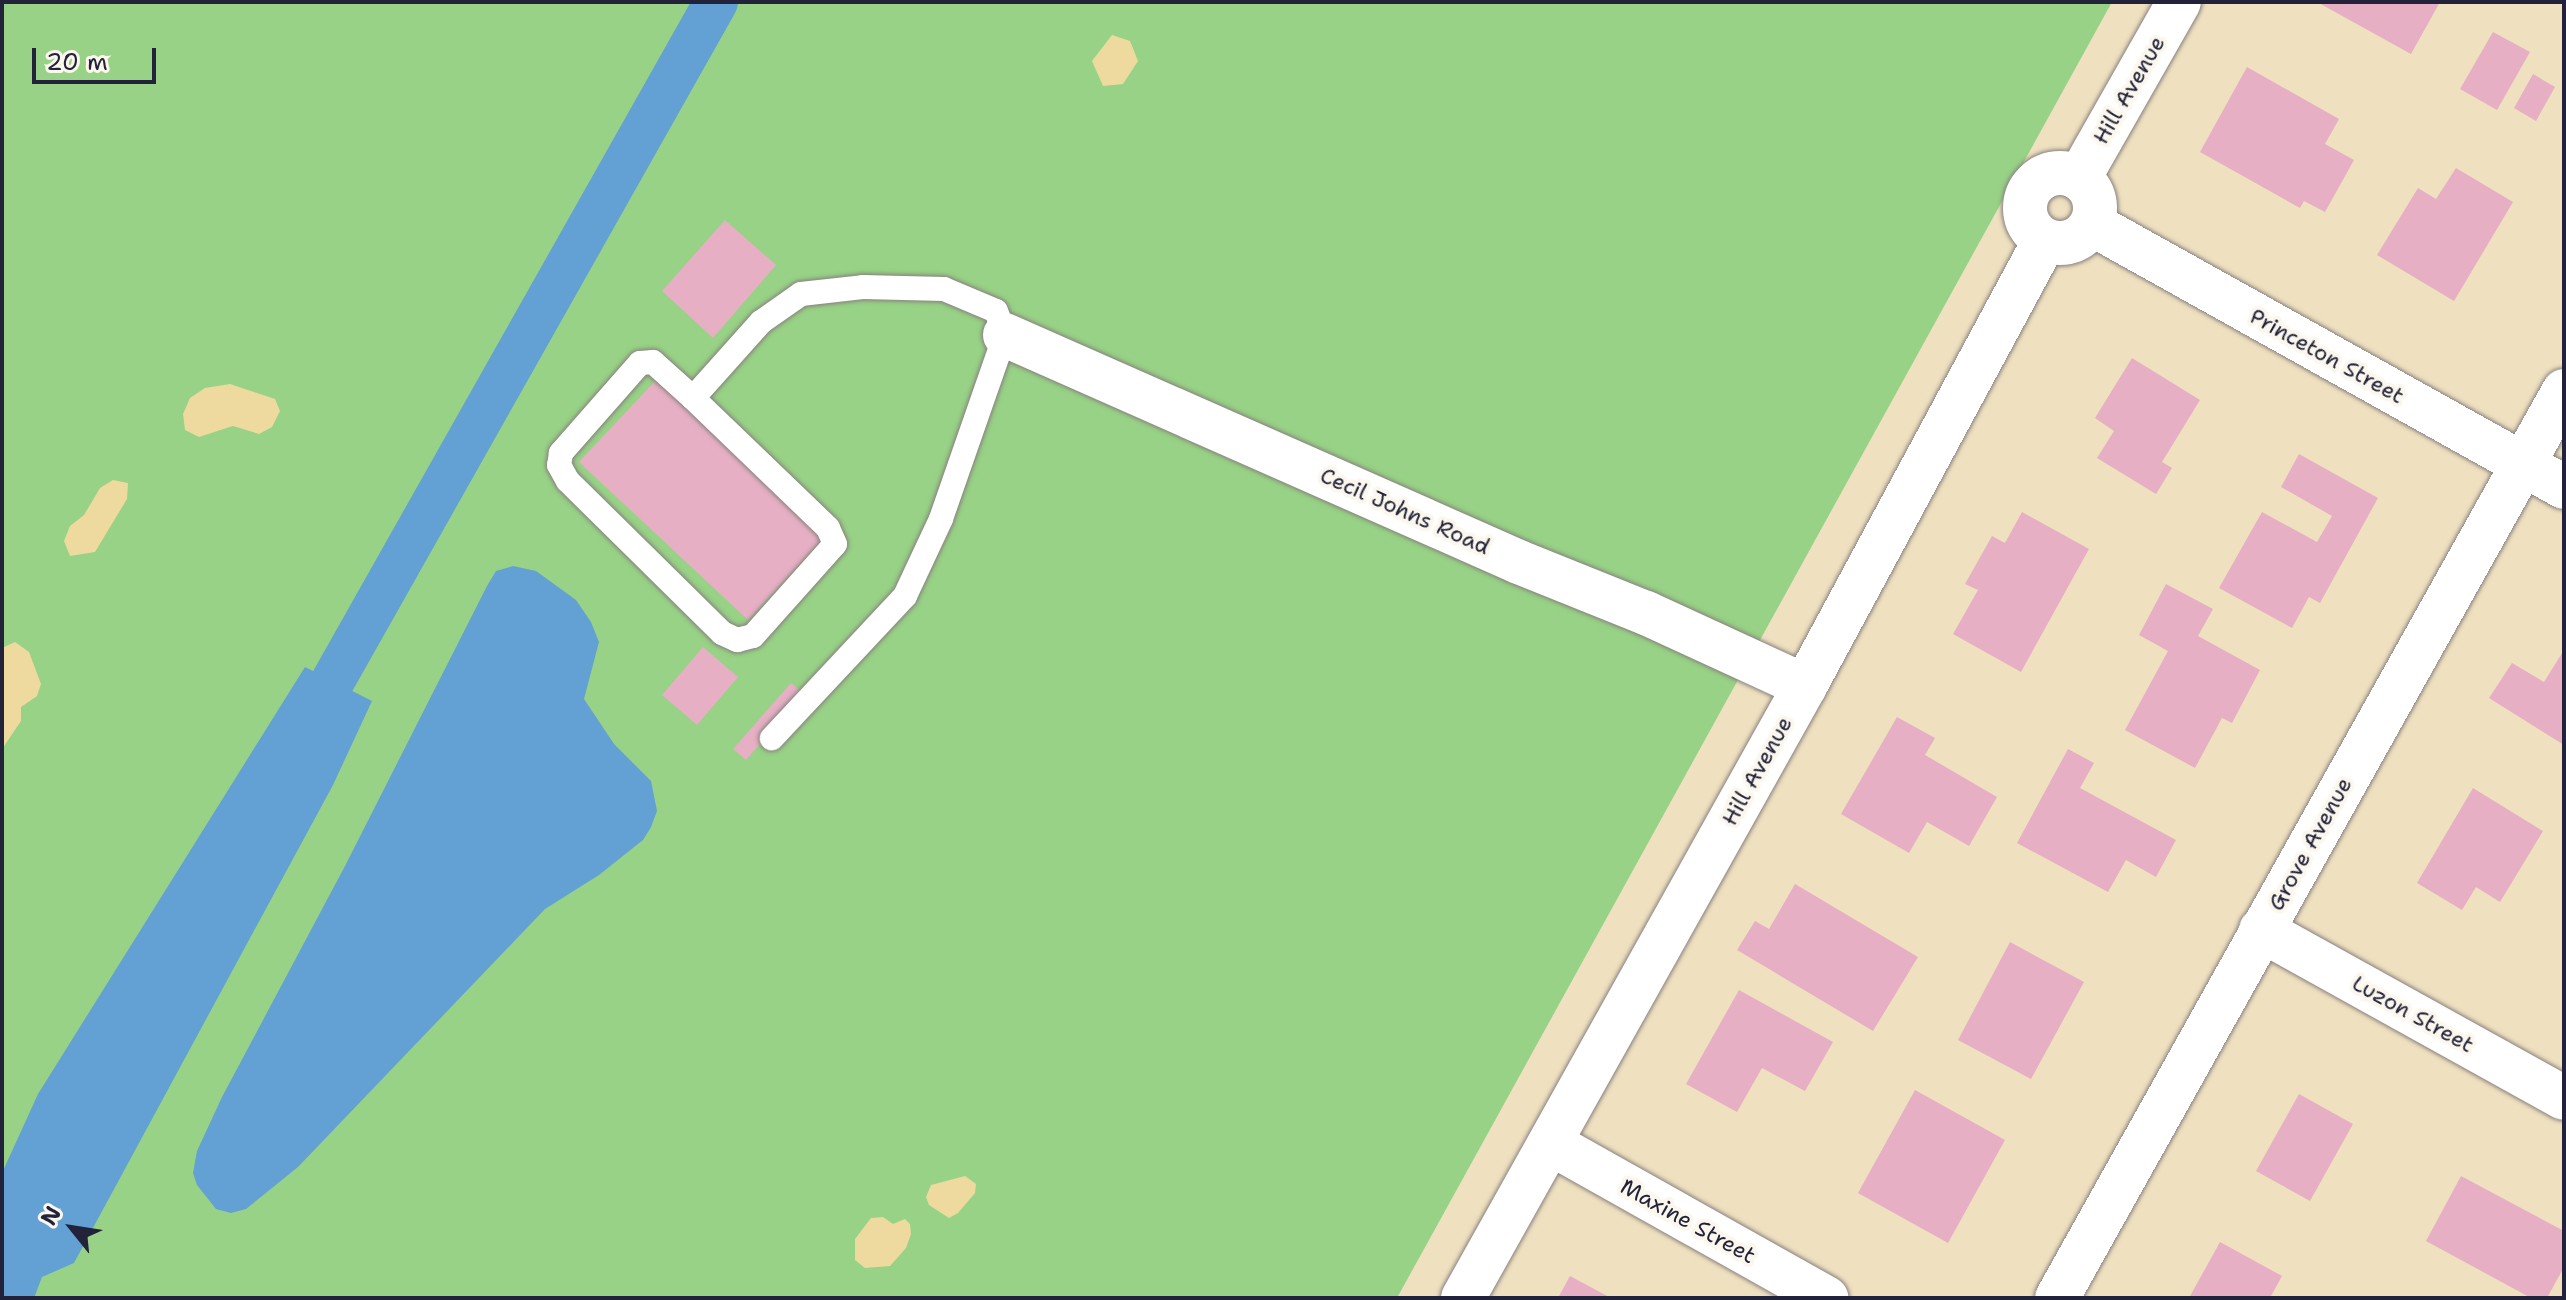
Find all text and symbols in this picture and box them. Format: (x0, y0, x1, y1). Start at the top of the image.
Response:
street label: Hill Avenue (2088, 31, 2170, 149)
scale bar (36, 32, 160, 82)
text: 20 m (46, 46, 108, 78)
street label: Princeton Street (2245, 303, 2409, 409)
street label: Cecil Johns Road (1316, 462, 1494, 560)
street label: Hill Avenue (1716, 712, 1798, 830)
street label: Grove Avenue (2263, 773, 2357, 915)
street label: Luzon Street (2348, 970, 2478, 1058)
street label: Maxine Street (1616, 1173, 1760, 1269)
north arrow (32, 1188, 112, 1268)
text: N (34, 1201, 68, 1231)

